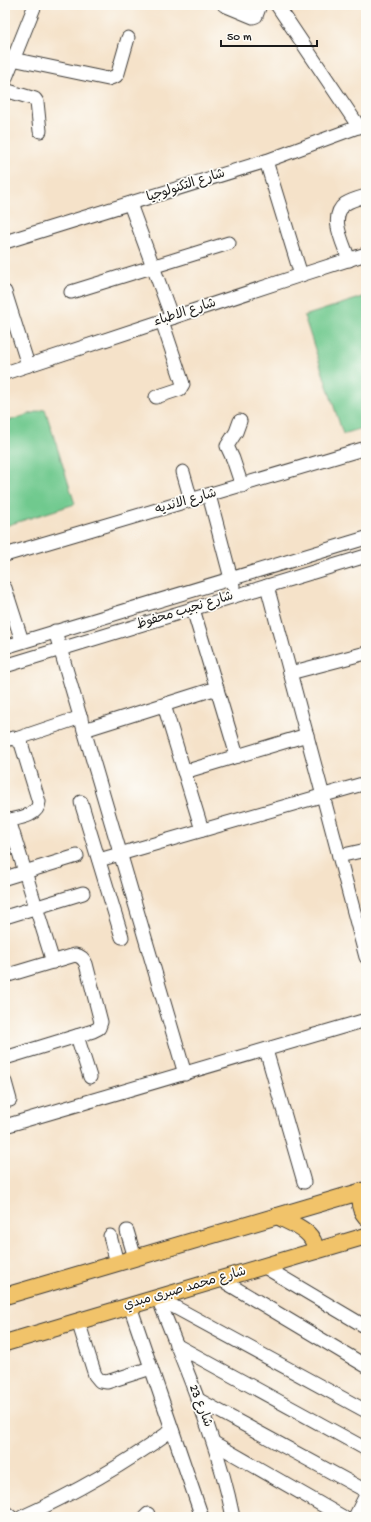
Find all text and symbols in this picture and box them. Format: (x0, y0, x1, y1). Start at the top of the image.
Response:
scale bar (221, 22, 317, 48)
text: 50 m (227, 31, 252, 45)
street label: شارع التكنولوجيا (145, 166, 227, 206)
street label: شارع الاطباء (152, 296, 218, 330)
street label: شارع الانديه (154, 486, 218, 518)
street label: شارع نجيب محفوظ (135, 589, 235, 633)
street label: شارع محمد صبرى مبدي (122, 1264, 248, 1314)
street label: شارع 23 (185, 1383, 215, 1429)

